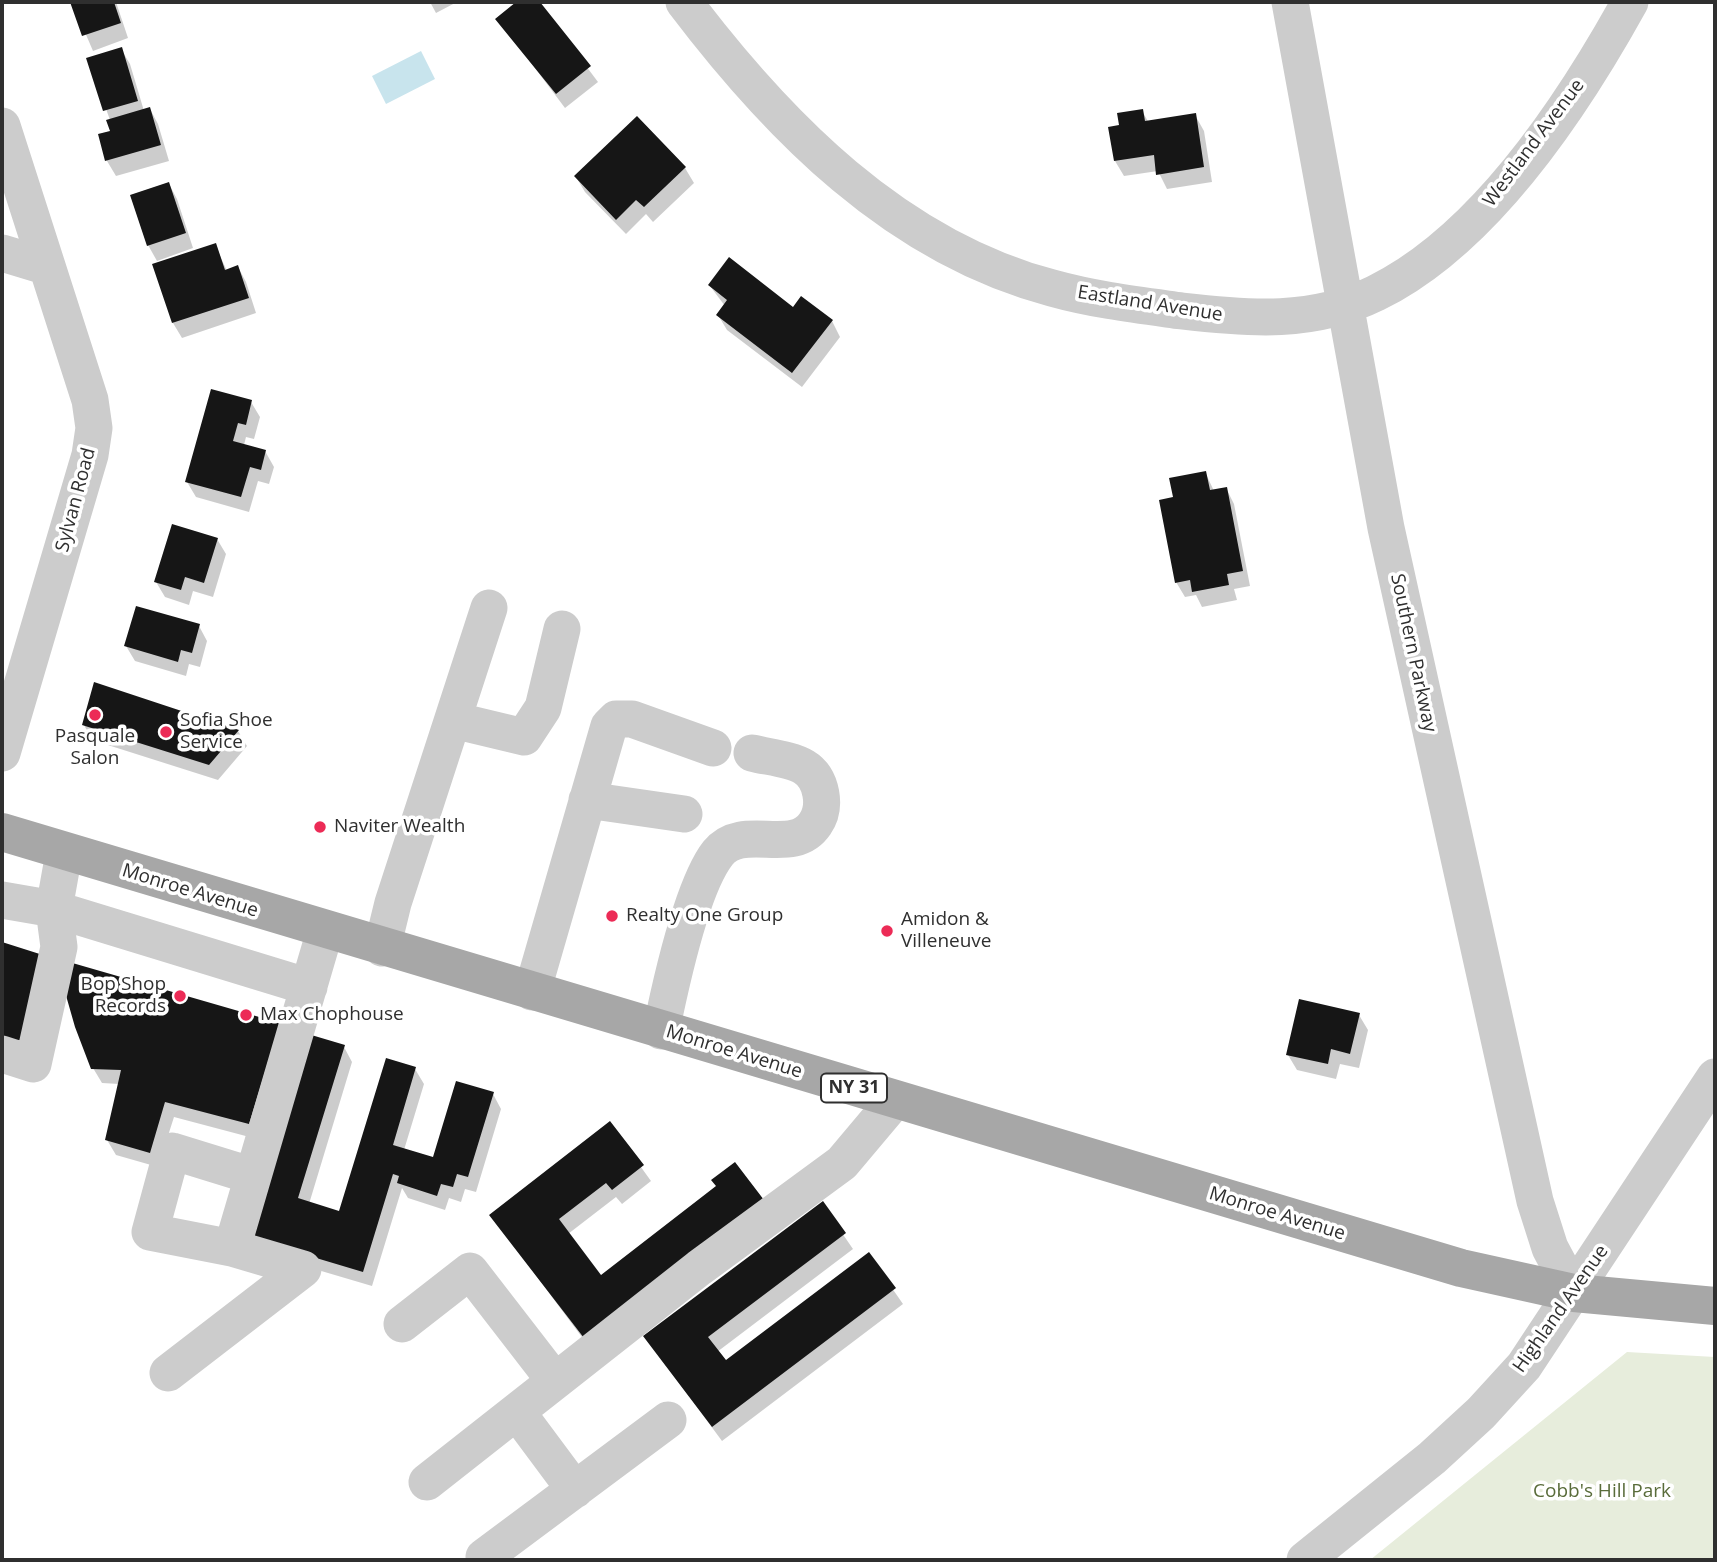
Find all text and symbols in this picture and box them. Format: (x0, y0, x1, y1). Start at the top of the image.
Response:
street label: Westland Avenue (1479, 75, 1589, 211)
street label: Eastland Avenue (1076, 281, 1224, 327)
street label: Sylvan Road (51, 446, 101, 554)
street label: Southern Parkway (1385, 572, 1441, 734)
marker: Pasquale Salon (87, 707, 103, 723)
place label: Sofia Shoe Service (180, 710, 273, 754)
marker: Sofia Shoe Service (158, 724, 174, 740)
place label: Pasquale Salon (55, 726, 135, 770)
place label: Naviter Wealth (334, 816, 465, 838)
marker: Naviter Wealth (312, 819, 328, 835)
street label: Monroe Avenue (119, 859, 261, 923)
place label: Realty One Group (626, 905, 783, 927)
marker: Realty One Group (604, 908, 620, 924)
place label: Amidon & Villeneuve (901, 909, 992, 953)
marker: Amidon & Villeneuve (879, 923, 895, 939)
place label: Bop Shop Records (81, 974, 166, 1018)
marker: Bop Shop Records (172, 988, 188, 1004)
place label: Max Chophouse (260, 1004, 404, 1026)
marker: Max Chophouse (238, 1007, 254, 1023)
street label: Monroe Avenue (663, 1020, 805, 1084)
road number: NY 31 (821, 1073, 887, 1102)
street label: Monroe Avenue (1206, 1182, 1348, 1246)
street label: Highland Avenue (1509, 1241, 1613, 1377)
park label: Cobb's Hill Park (1533, 1481, 1671, 1503)

